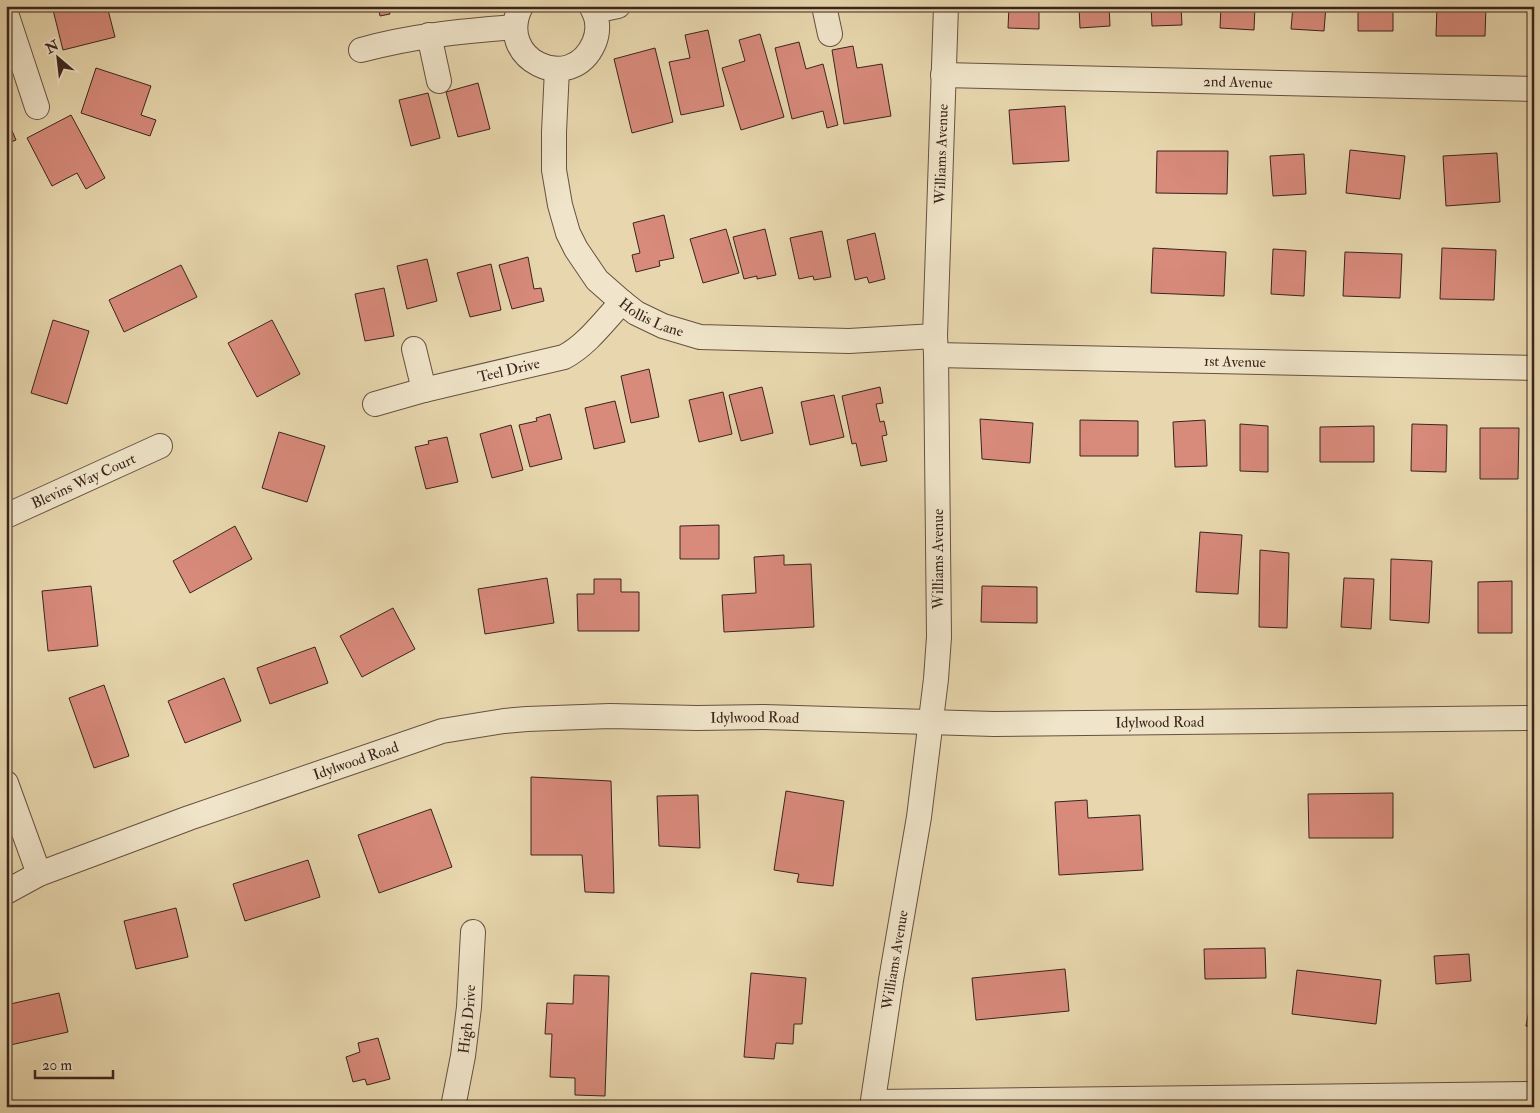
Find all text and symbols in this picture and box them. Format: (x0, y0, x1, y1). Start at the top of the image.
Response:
north arrow (32, 32, 82, 82)
text: N (42, 36, 62, 58)
street label: 2nd Avenue (1203, 72, 1273, 93)
street label: Williams Avenue (930, 104, 953, 206)
street label: Hollis Lane (615, 294, 686, 342)
street label: 1st Avenue (1204, 352, 1266, 372)
street label: Teel Drive (476, 354, 542, 387)
street label: Blevins Way Court (28, 449, 139, 513)
street label: Williams Avenue (929, 509, 948, 610)
street label: Idylwood Road (710, 708, 800, 728)
street label: Idylwood Road (1115, 713, 1205, 733)
street label: Idylwood Road (311, 737, 402, 785)
street label: Williams Avenue (878, 909, 913, 1012)
street label: High Drive (454, 984, 480, 1055)
scale bar (35, 1048, 112, 1080)
text: 20 m (42, 1056, 72, 1075)

